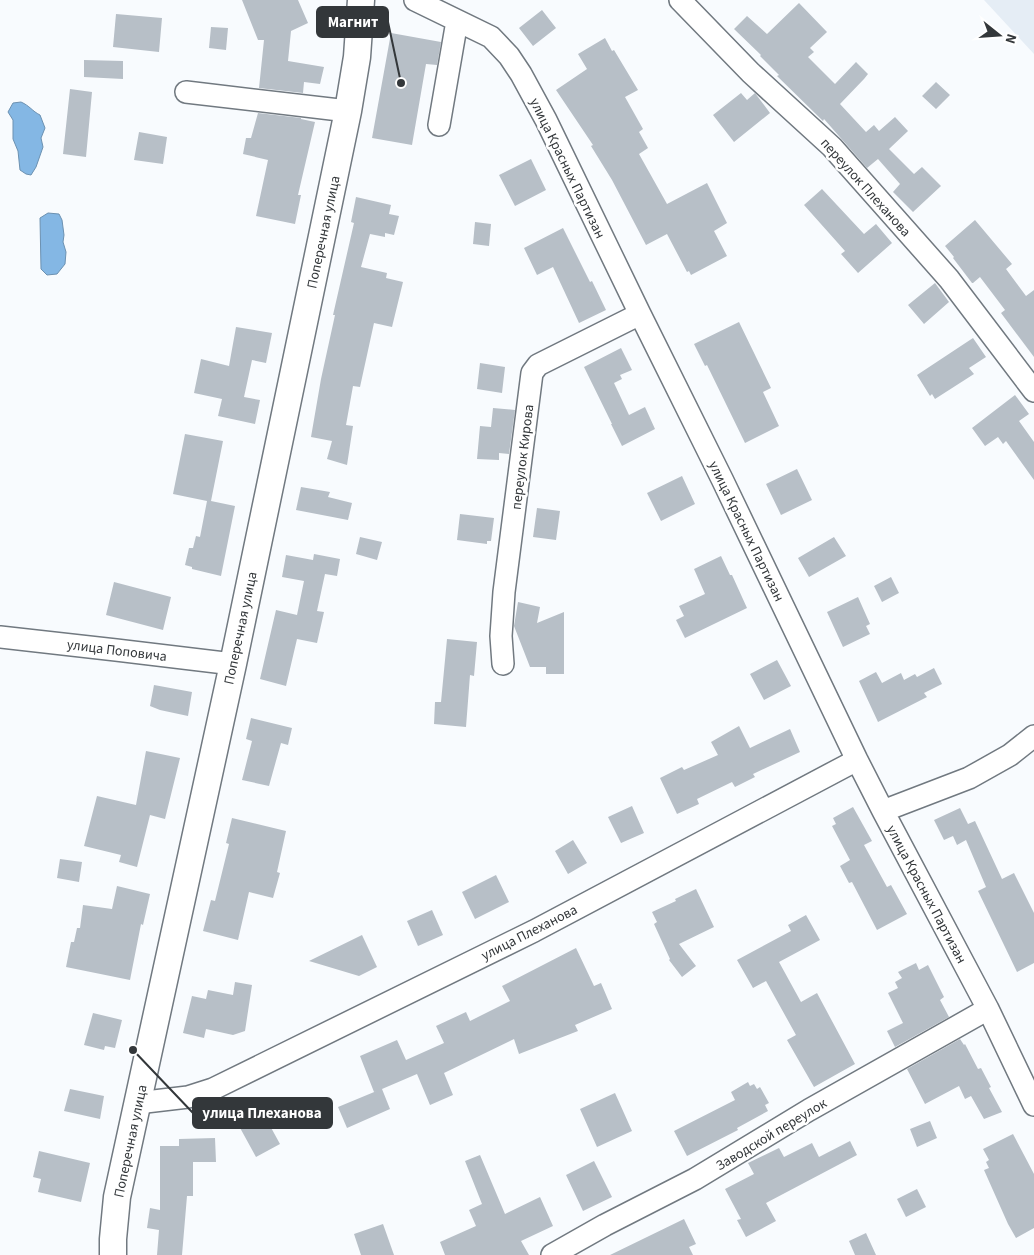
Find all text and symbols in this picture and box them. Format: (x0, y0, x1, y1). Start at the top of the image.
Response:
callout: Магнит (317, 7, 388, 37)
north arrow (974, 10, 1024, 60)
text: Магнит (328, 12, 378, 33)
text: N (1000, 31, 1021, 46)
street label: улица Красных Партизан (524, 95, 610, 242)
street label: переулок Плеханова (815, 134, 915, 241)
street label: Поперечная улица (302, 174, 346, 290)
street label: переулок Кирова (507, 403, 539, 511)
street label: улица Красных Партизан (703, 458, 789, 605)
street label: Поперечная улица (219, 570, 263, 686)
street label: улица Поповича (66, 635, 168, 667)
street label: улица Красных Партизан (881, 822, 971, 967)
street label: улица Плеханова (478, 900, 581, 966)
street label: Поперечная улица (109, 1083, 153, 1199)
street label: Заводской переулок (712, 1094, 831, 1176)
callout: улица Плеханова (193, 1098, 332, 1128)
text: улица Плеханова (202, 1103, 322, 1124)

